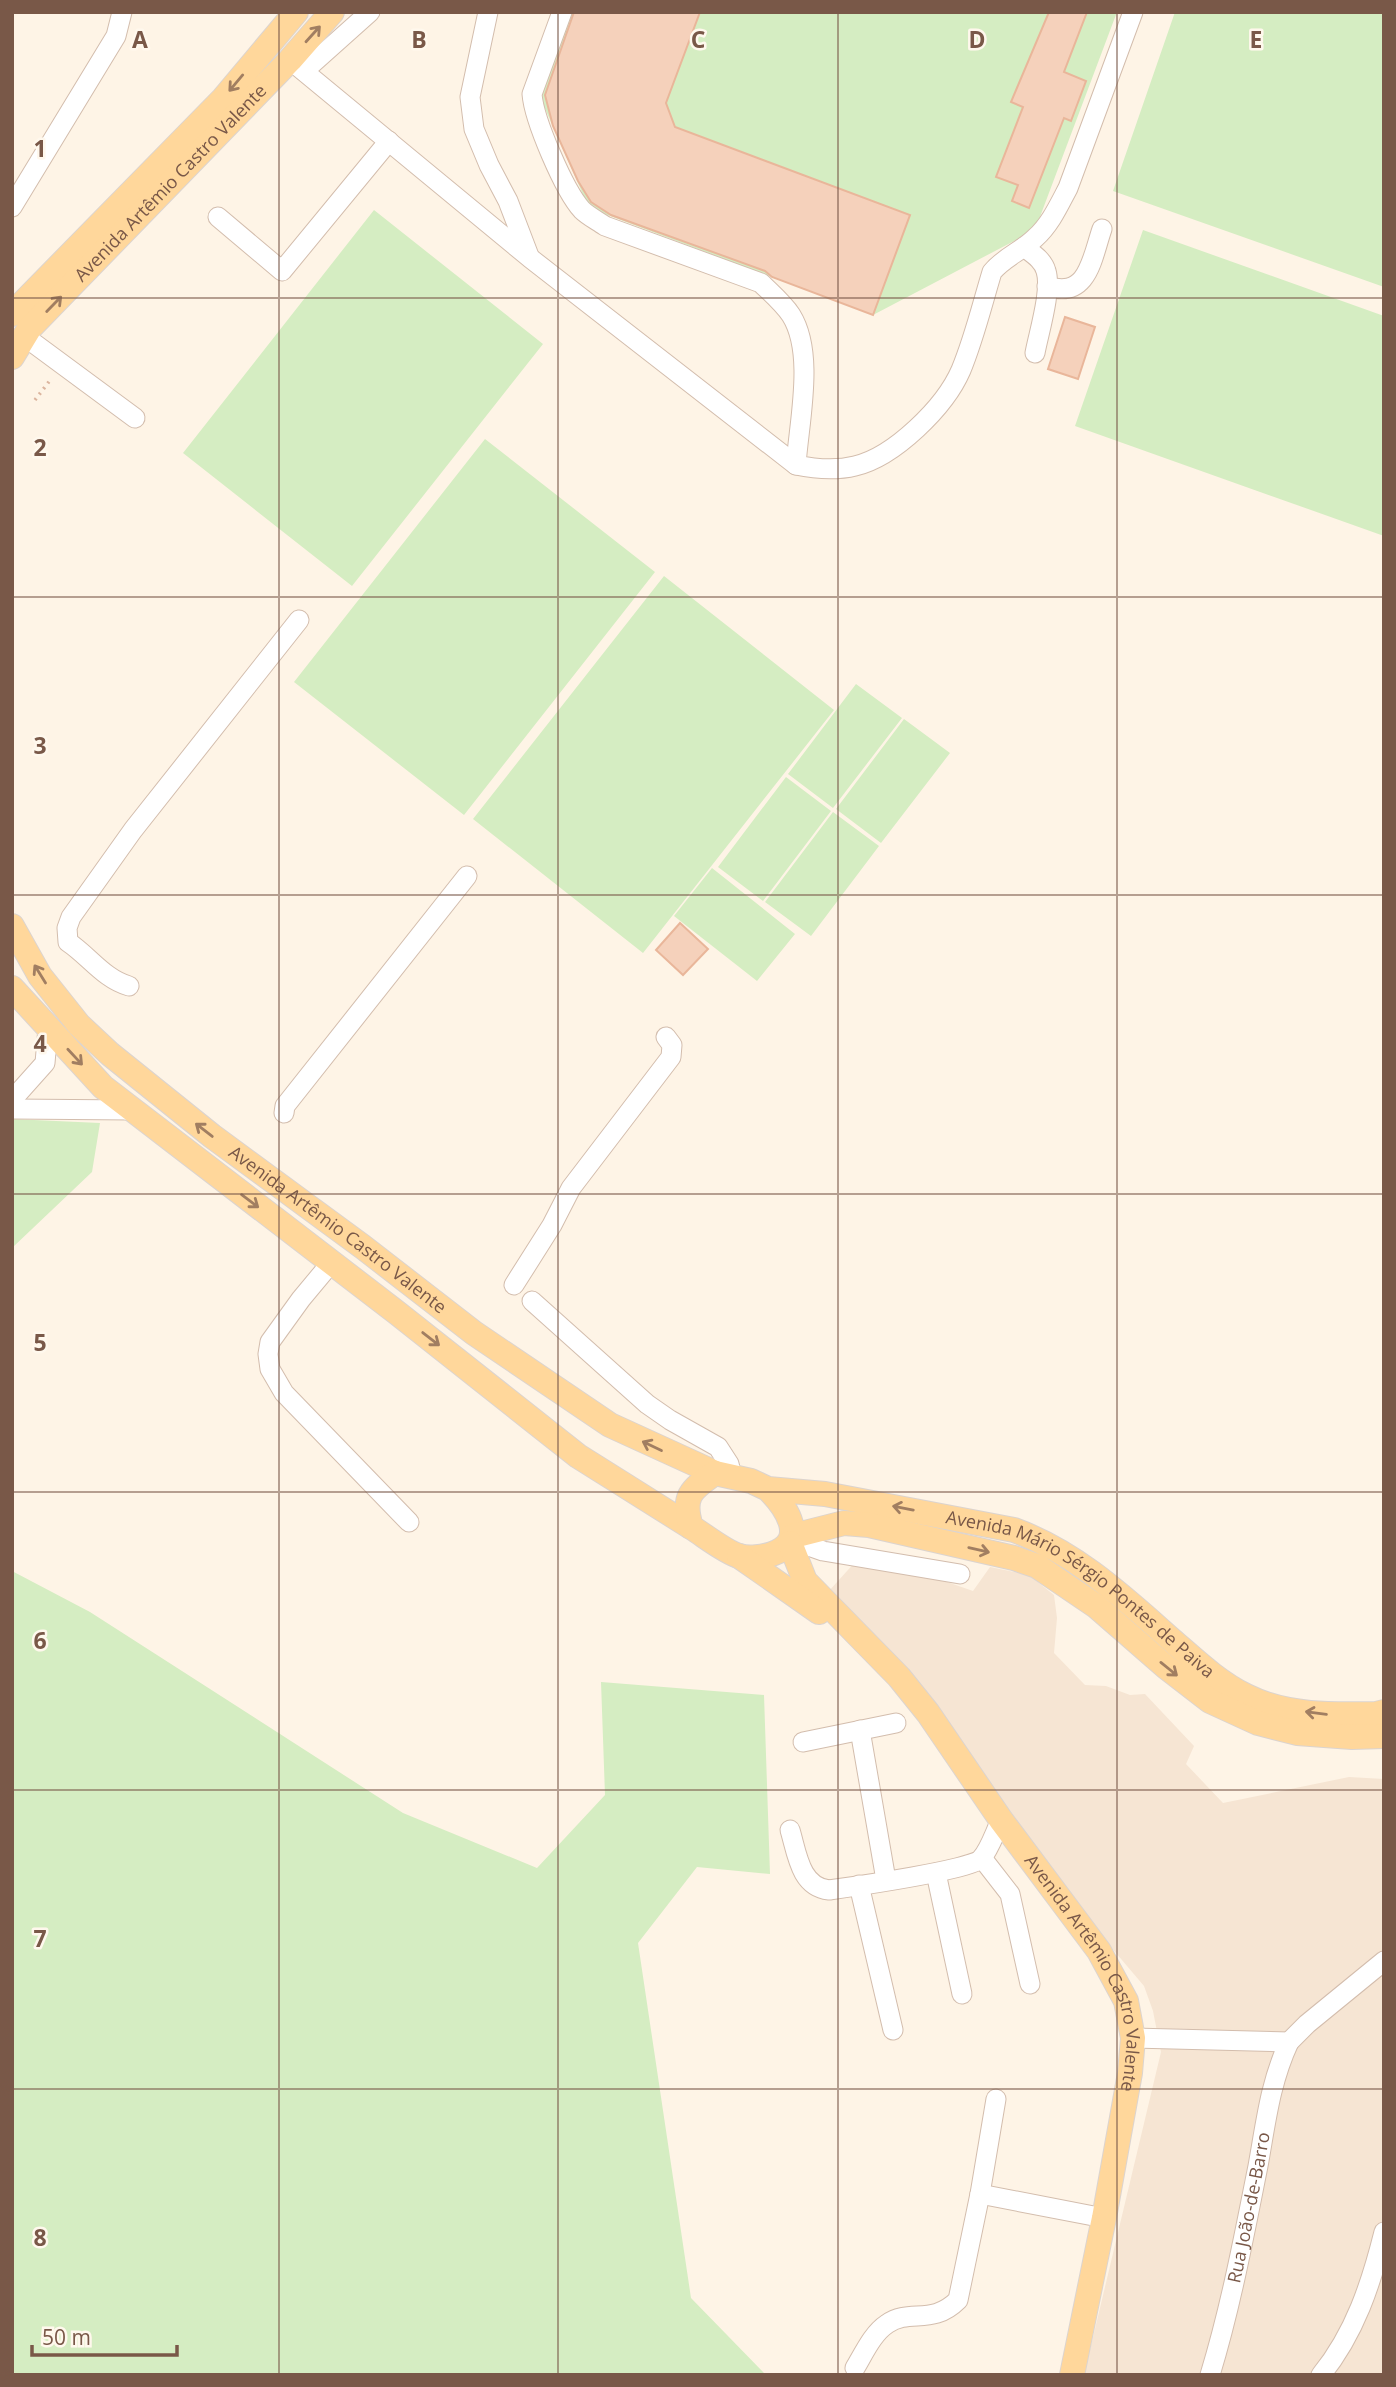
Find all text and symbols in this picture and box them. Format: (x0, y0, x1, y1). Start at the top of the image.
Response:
text: A (132, 23, 148, 55)
text: B (411, 23, 427, 55)
text: C (691, 23, 705, 55)
text: D (968, 23, 986, 55)
text: E (1250, 23, 1262, 55)
one-way arrow (305, 25, 321, 43)
one-way arrow (228, 74, 244, 92)
street label: Avenida Artêmio Castro Valente (69, 79, 271, 286)
text: 1 (33, 132, 47, 164)
one-way arrow (45, 295, 62, 312)
text: 2 (33, 431, 47, 463)
text: 3 (33, 729, 47, 761)
one-way arrow (33, 965, 47, 985)
text: 4 (33, 1027, 47, 1059)
one-way arrow (66, 1048, 83, 1065)
one-way arrow (195, 1123, 214, 1138)
street label: Avenida Artêmio Castro Valente (225, 1140, 452, 1318)
one-way arrow (241, 1193, 259, 1208)
text: 5 (33, 1326, 47, 1358)
one-way arrow (421, 1331, 440, 1346)
one-way arrow (642, 1438, 663, 1452)
one-way arrow (892, 1501, 915, 1514)
street label: Avenida Mário Sérgio Pontes de Paiva (944, 1504, 1220, 1683)
one-way arrow (967, 1543, 990, 1557)
text: 6 (33, 1624, 47, 1656)
one-way arrow (1159, 1661, 1177, 1677)
one-way arrow (1305, 1707, 1328, 1720)
street label: Avenida Artêmio Castro Valente (1020, 1849, 1146, 2094)
text: 7 (33, 1922, 47, 1954)
street label: Rua João-de-Barro (1221, 2130, 1275, 2285)
text: 8 (33, 2221, 47, 2253)
scale bar (32, 2314, 177, 2358)
text: 50 m (42, 2323, 91, 2351)

